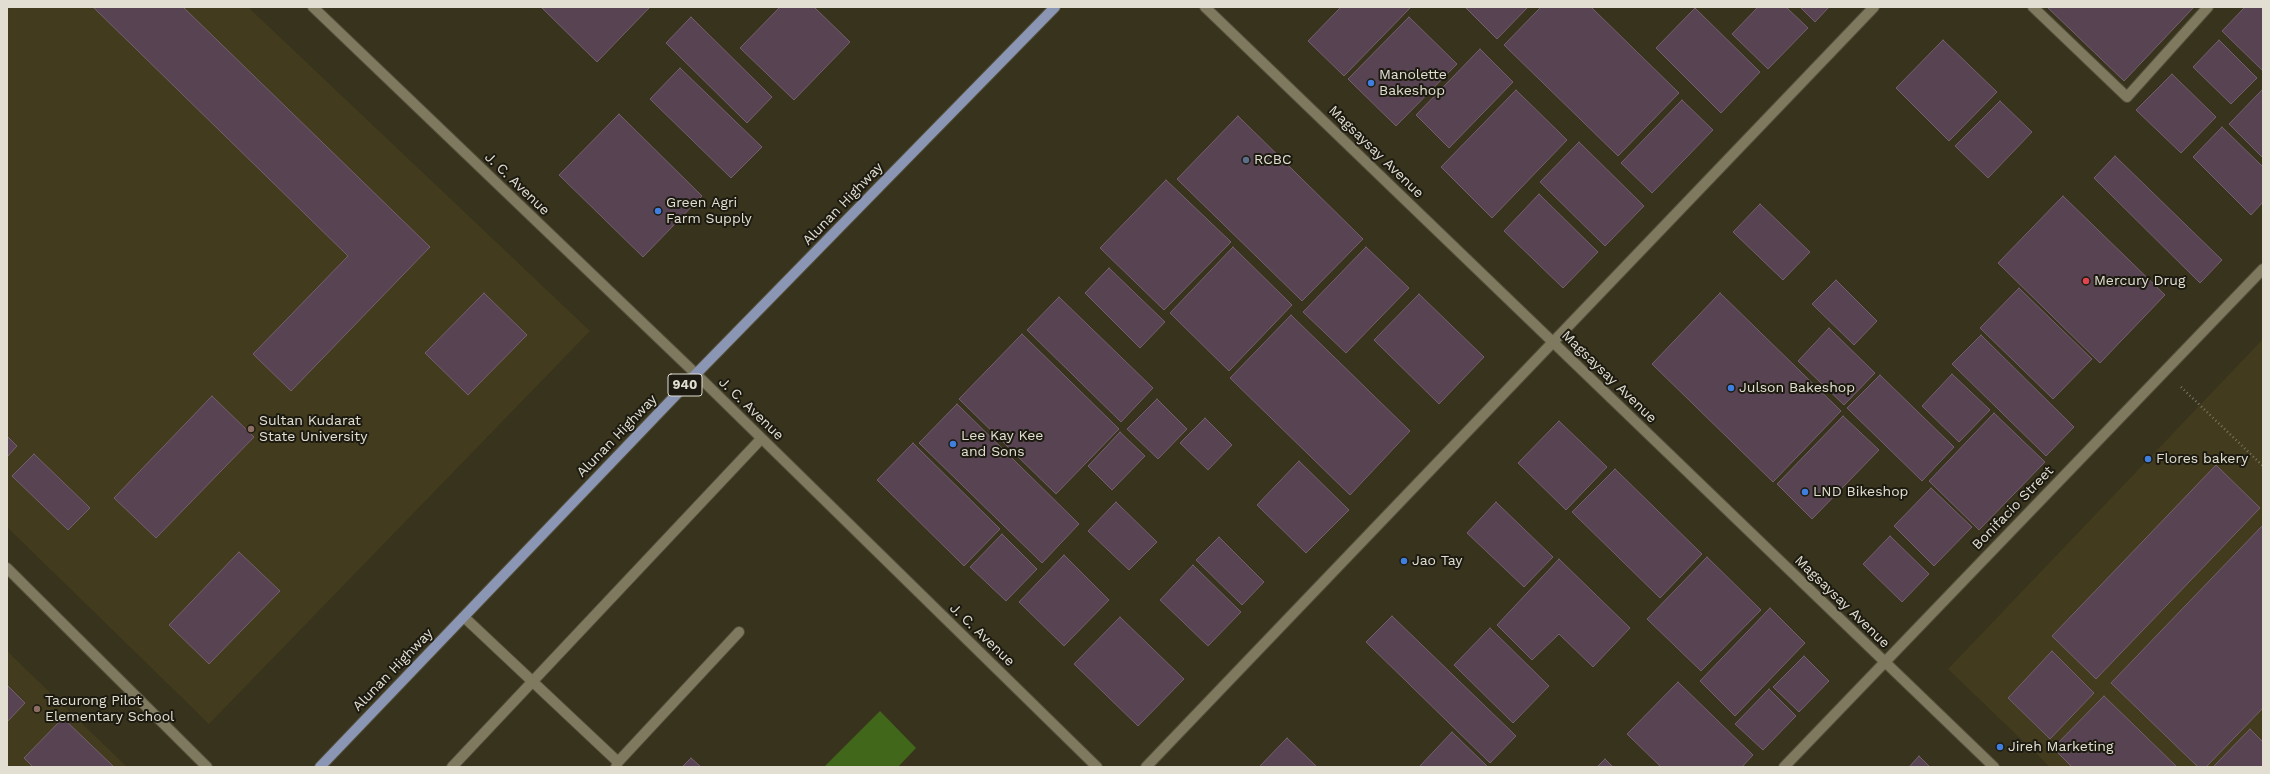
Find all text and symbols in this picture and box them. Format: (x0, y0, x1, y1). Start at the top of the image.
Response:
place label: Manolette Bakeshop (1379, 67, 1447, 100)
marker: Manolette Bakeshop (1366, 78, 1376, 88)
street label: Magsaysay Avenue (1325, 102, 1427, 202)
street label: J. C. Avenue (481, 149, 553, 219)
place label: RCBC (1254, 152, 1292, 168)
marker: RCBC (1241, 155, 1251, 165)
street label: Alunan Highway (799, 159, 887, 249)
place label: Green Agri Farm Supply (666, 195, 752, 228)
marker: Green Agri Farm Supply (653, 206, 663, 216)
place label: Mercury Drug (2094, 273, 2185, 289)
marker: Mercury Drug (2081, 276, 2091, 286)
street label: Magsaysay Avenue (1558, 327, 1660, 427)
road number: 940 (668, 374, 702, 396)
street label: J. C. Avenue (715, 374, 787, 444)
place label: Julson Bakeshop (1739, 380, 1855, 396)
marker: Julson Bakeshop (1726, 383, 1736, 393)
street label: Alunan Highway (573, 391, 661, 481)
place label: Sultan Kudarat State University (259, 413, 367, 446)
marker: Sultan Kudarat State University (246, 424, 256, 434)
place label: Lee Kay Kee and Sons (961, 428, 1043, 460)
marker: Lee Kay Kee and Sons (948, 439, 958, 449)
place label: Flores bakery (2156, 451, 2248, 467)
marker: Flores bakery (2143, 454, 2153, 464)
street label: Bonifacio Street (1969, 463, 2057, 553)
place label: LND Bikeshop (1813, 484, 1908, 500)
marker: LND Bikeshop (1800, 487, 1810, 497)
street label: Magsaysay Avenue (1791, 552, 1893, 652)
place label: Jao Tay (1412, 553, 1463, 569)
marker: Jao Tay (1399, 556, 1409, 566)
street label: J. C. Avenue (946, 600, 1018, 670)
street label: Alunan Highway (349, 625, 437, 715)
place label: Tacurong Pilot Elementary School (45, 693, 174, 726)
marker: Tacurong Pilot Elementary School (32, 704, 42, 714)
place label: Jireh Marketing (2008, 739, 2113, 755)
marker: Jireh Marketing (1995, 742, 2005, 752)

